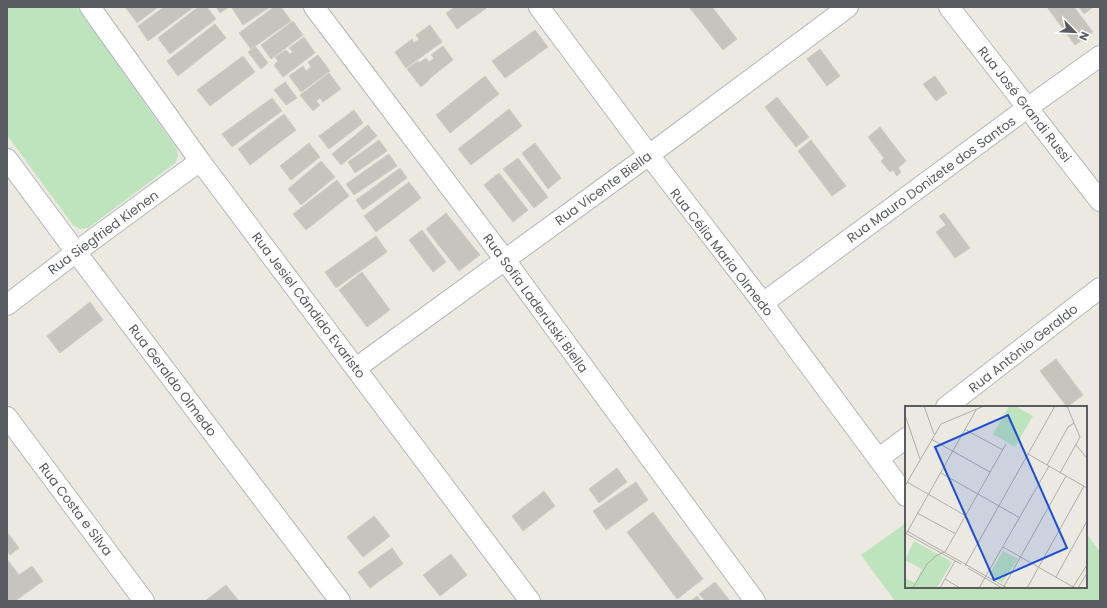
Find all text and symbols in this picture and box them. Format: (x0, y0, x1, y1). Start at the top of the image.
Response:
north arrow (1055, 12, 1095, 52)
text: N (1075, 29, 1093, 43)
street label: Rua José Grandi Russi (973, 42, 1076, 166)
street label: Rua Mauro Donizete dos Santos (843, 111, 1020, 247)
street label: Rua Vicente Biella (551, 147, 656, 230)
street label: Rua Célia Maria Olmedo (666, 184, 778, 320)
street label: Rua Siegfried Kienen (44, 186, 163, 279)
street label: Rua Jesiel Cândido Evaristo (247, 228, 370, 382)
street label: Rua Sofia Laderutski Biella (479, 230, 593, 377)
street label: Rua Antônio Geraldo (965, 300, 1082, 397)
street label: Rua Geraldo Olmedo (124, 320, 221, 440)
inset map (905, 406, 1087, 588)
street label: Rua Costa e Silva (34, 459, 117, 560)

